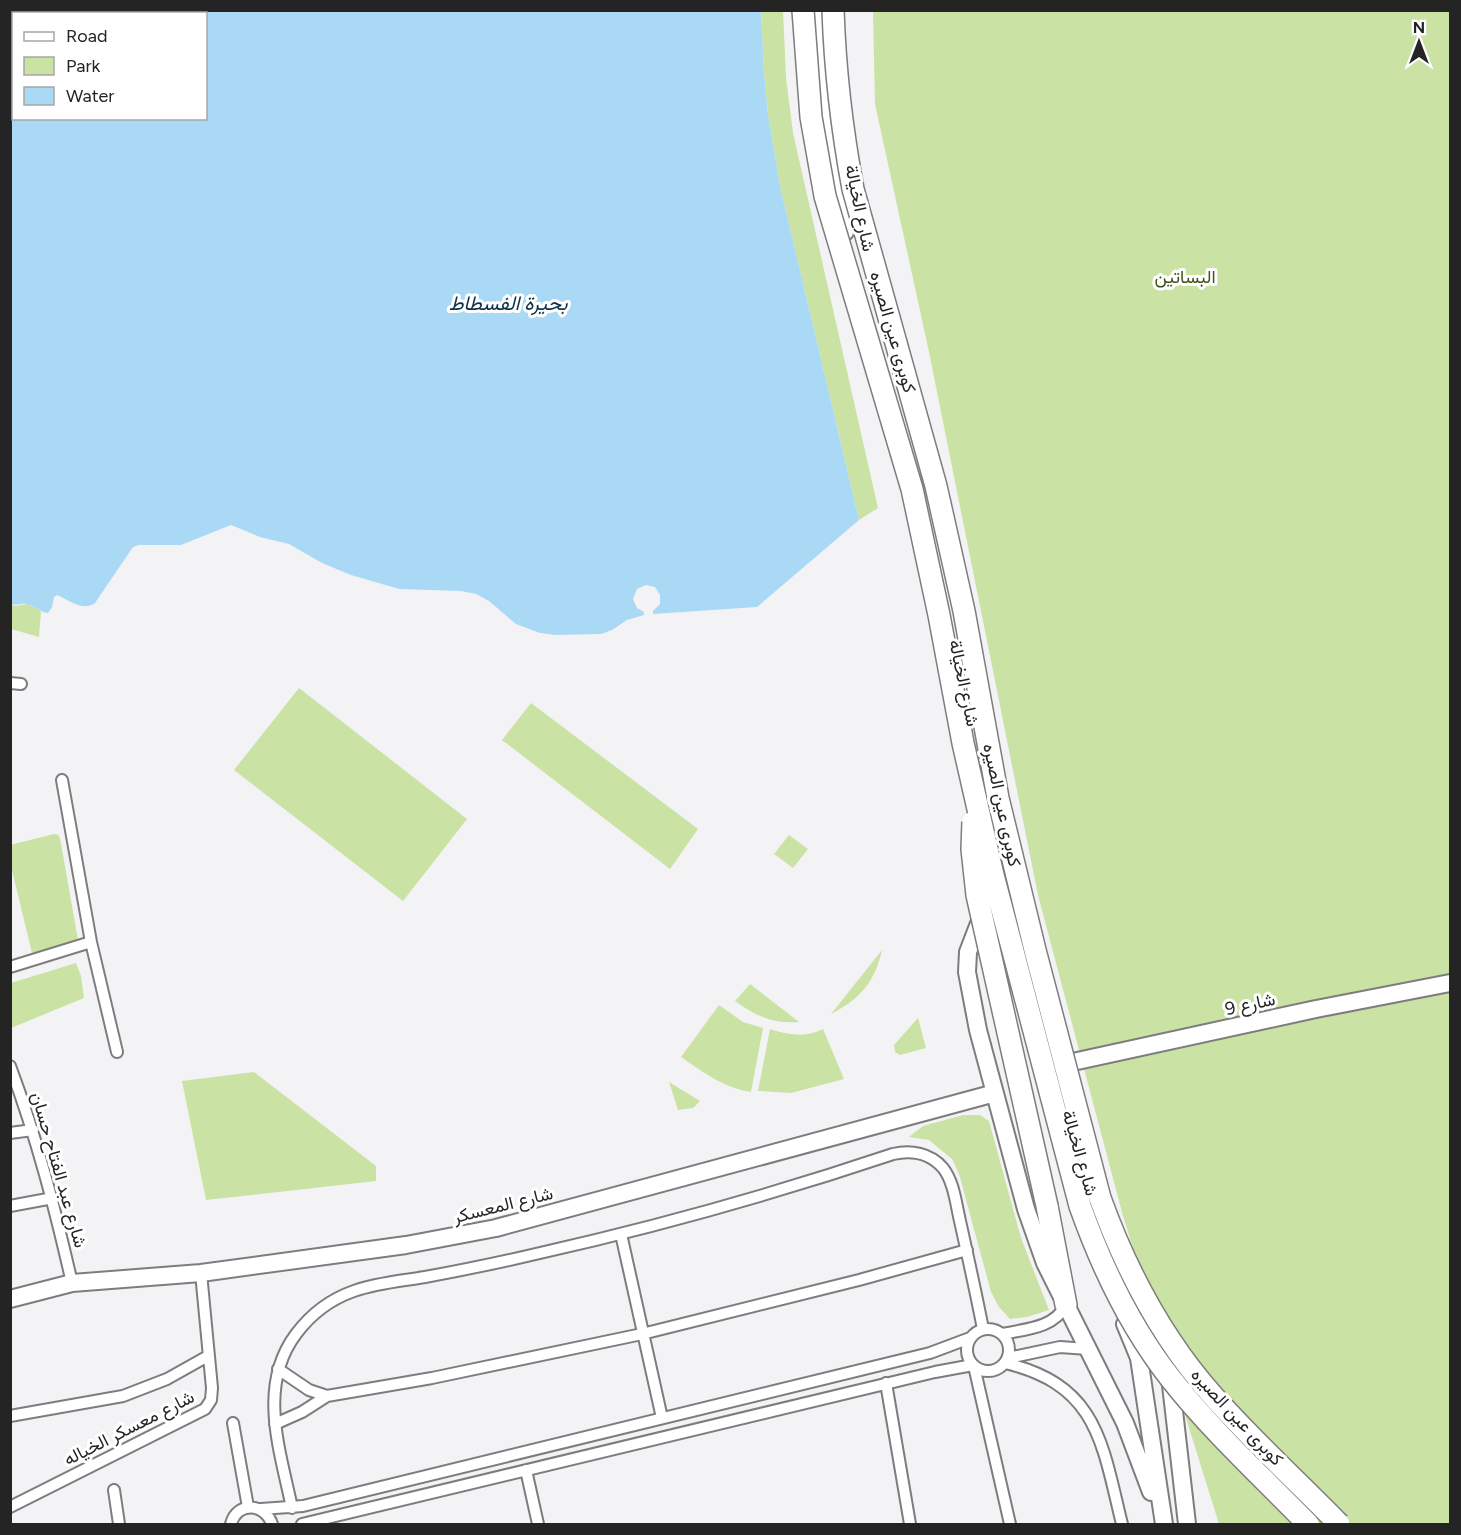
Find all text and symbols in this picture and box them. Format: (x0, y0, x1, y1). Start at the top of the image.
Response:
legend (12, 12, 207, 120)
north arrow (1389, 12, 1449, 72)
text: N (1413, 18, 1425, 37)
text: Road (66, 25, 107, 47)
text: Park (66, 55, 101, 77)
text: Water (66, 85, 114, 107)
street label: شارع الخيالة (839, 163, 880, 254)
park label: البساتين (1154, 266, 1216, 288)
street label: كوبرى عين الصيره (865, 269, 921, 395)
water label: بحيرة الفسطاط (449, 291, 568, 316)
street label: شارع الخيالة (943, 638, 984, 729)
street label: كوبرى عين الصيره (978, 741, 1026, 869)
street label: شارع 9 (1223, 988, 1277, 1021)
street label: شارع عبد الفتاح حسان (25, 1090, 92, 1251)
street label: شارع الخيالة (1056, 1108, 1103, 1199)
street label: شارع المعسكر (450, 1182, 555, 1229)
street label: كوبرى عين الصيره (1186, 1364, 1288, 1470)
street label: شارع معسكر الخياله (60, 1386, 198, 1471)

